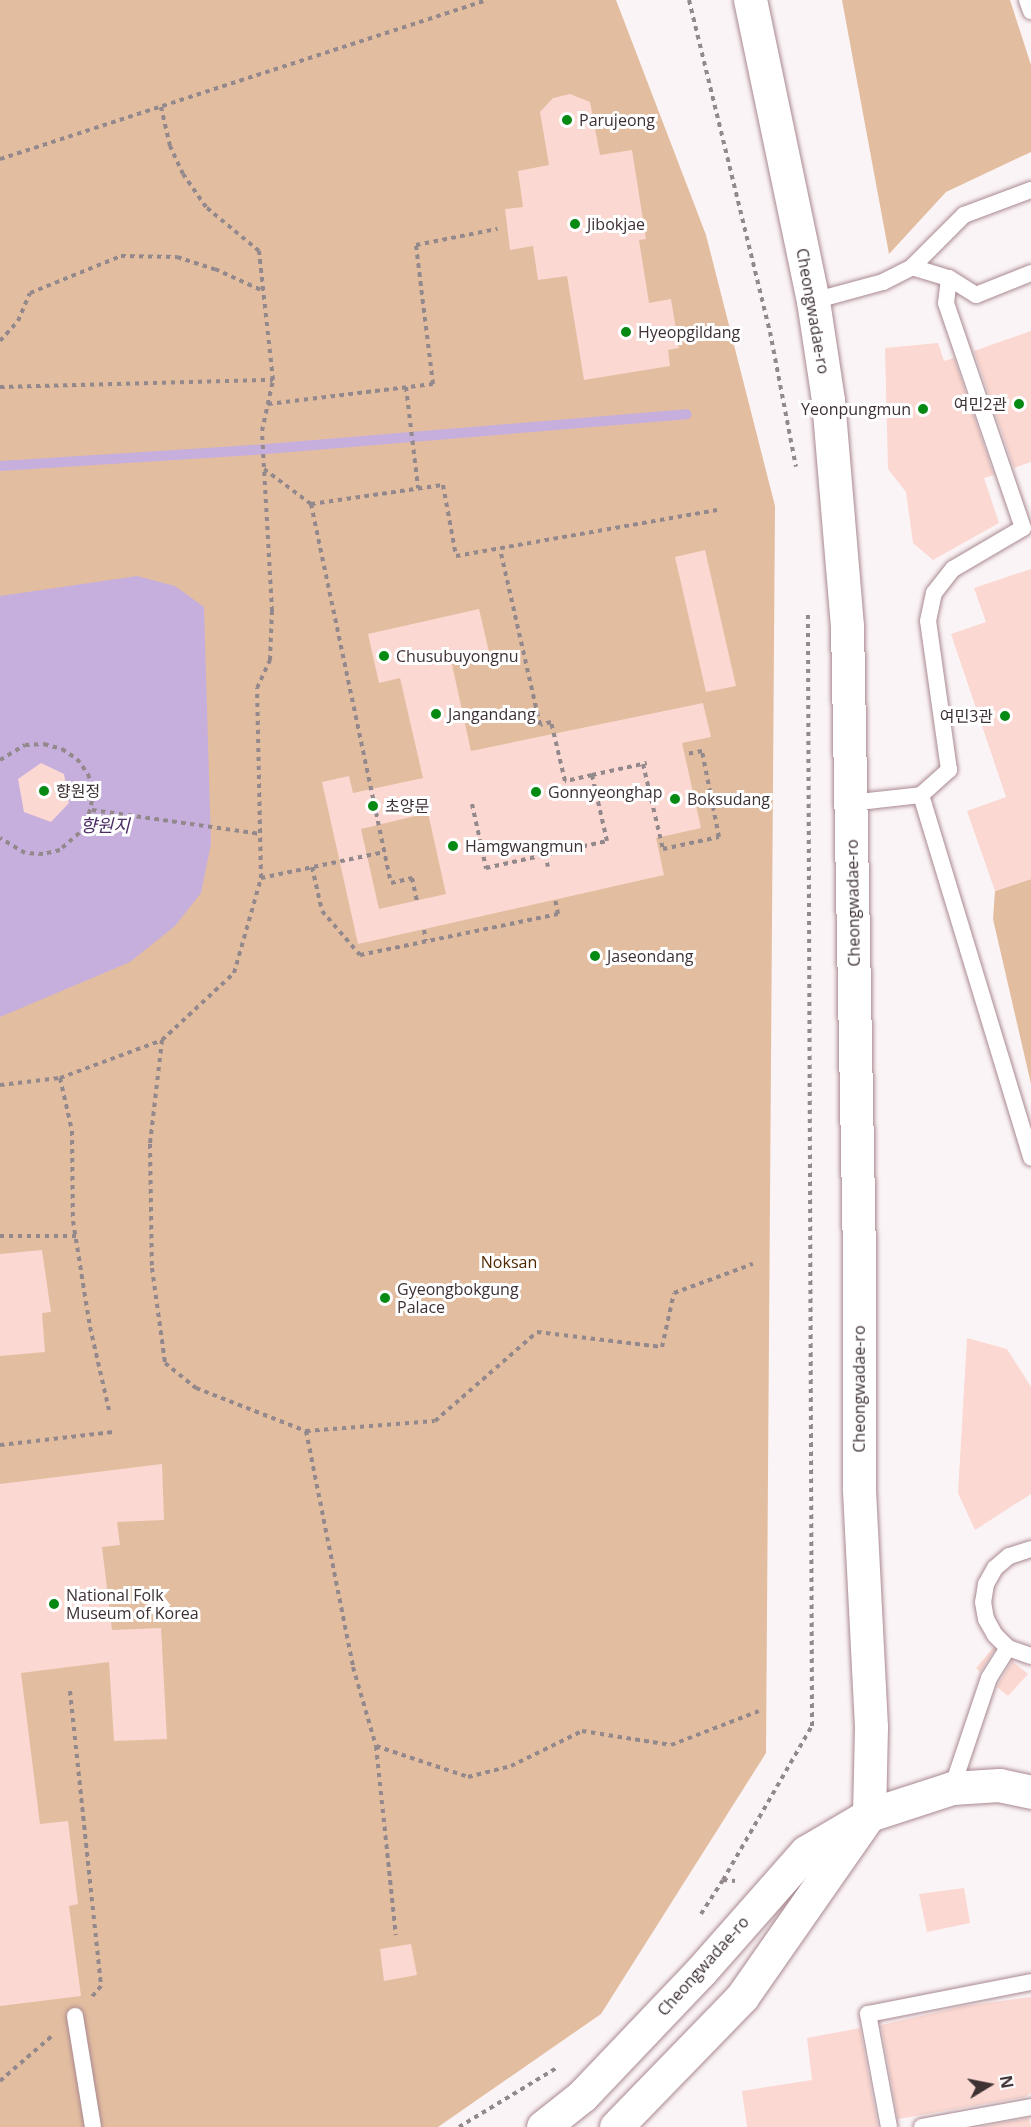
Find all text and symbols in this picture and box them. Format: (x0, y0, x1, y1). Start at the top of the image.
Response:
place label: Parujeong (579, 110, 655, 130)
marker: Parujeong (560, 113, 574, 127)
place label: Jibokjae (587, 214, 645, 234)
marker: Jibokjae (568, 217, 582, 231)
street label: Cheongwadae-ro (792, 247, 834, 375)
place label: Hyeopgildang (638, 322, 740, 342)
marker: Hyeopgildang (619, 325, 633, 339)
place label: 여민2관 (954, 394, 1007, 414)
marker: 여민2관 (1012, 397, 1026, 411)
place label: Yeonpungmun (801, 399, 911, 419)
marker: Yeonpungmun (916, 402, 930, 416)
place label: Chusubuyongnu (396, 646, 519, 666)
marker: Chusubuyongnu (377, 649, 391, 663)
place label: Jangandang (448, 704, 536, 724)
place label: 여민3관 (940, 706, 993, 726)
marker: Jangandang (429, 707, 443, 721)
marker: 여민3관 (998, 709, 1012, 723)
place label: 향원정 (56, 781, 100, 801)
place label: Gonnyeonghap (548, 782, 662, 802)
marker: 향원정 (37, 784, 51, 798)
marker: Gonnyeonghap (529, 785, 543, 799)
place label: Boksudang (687, 789, 770, 809)
marker: Boksudang (668, 792, 682, 806)
place label: 초양문 (385, 796, 429, 816)
marker: 초양문 (366, 799, 380, 813)
water label: 향원지 (80, 814, 130, 836)
place label: Hamgwangmun (465, 836, 583, 856)
marker: Hamgwangmun (446, 839, 460, 853)
street label: Cheongwadae-ro (842, 839, 864, 967)
place label: Jaseondang (607, 946, 693, 966)
marker: Jaseondang (588, 949, 602, 963)
park label: Noksan (481, 1252, 537, 1272)
place label: Gyeongbokgung Palace (397, 1279, 519, 1317)
marker: Gyeongbokgung Palace (378, 1291, 392, 1305)
street label: Cheongwadae-ro (849, 1325, 869, 1453)
place label: National Folk Museum of Korea (66, 1585, 199, 1623)
marker: National Folk Museum of Korea (47, 1597, 61, 1611)
street label: Cheongwadae-ro (653, 1912, 753, 2020)
north arrow (959, 2055, 1019, 2115)
text: N (995, 2074, 1019, 2090)

